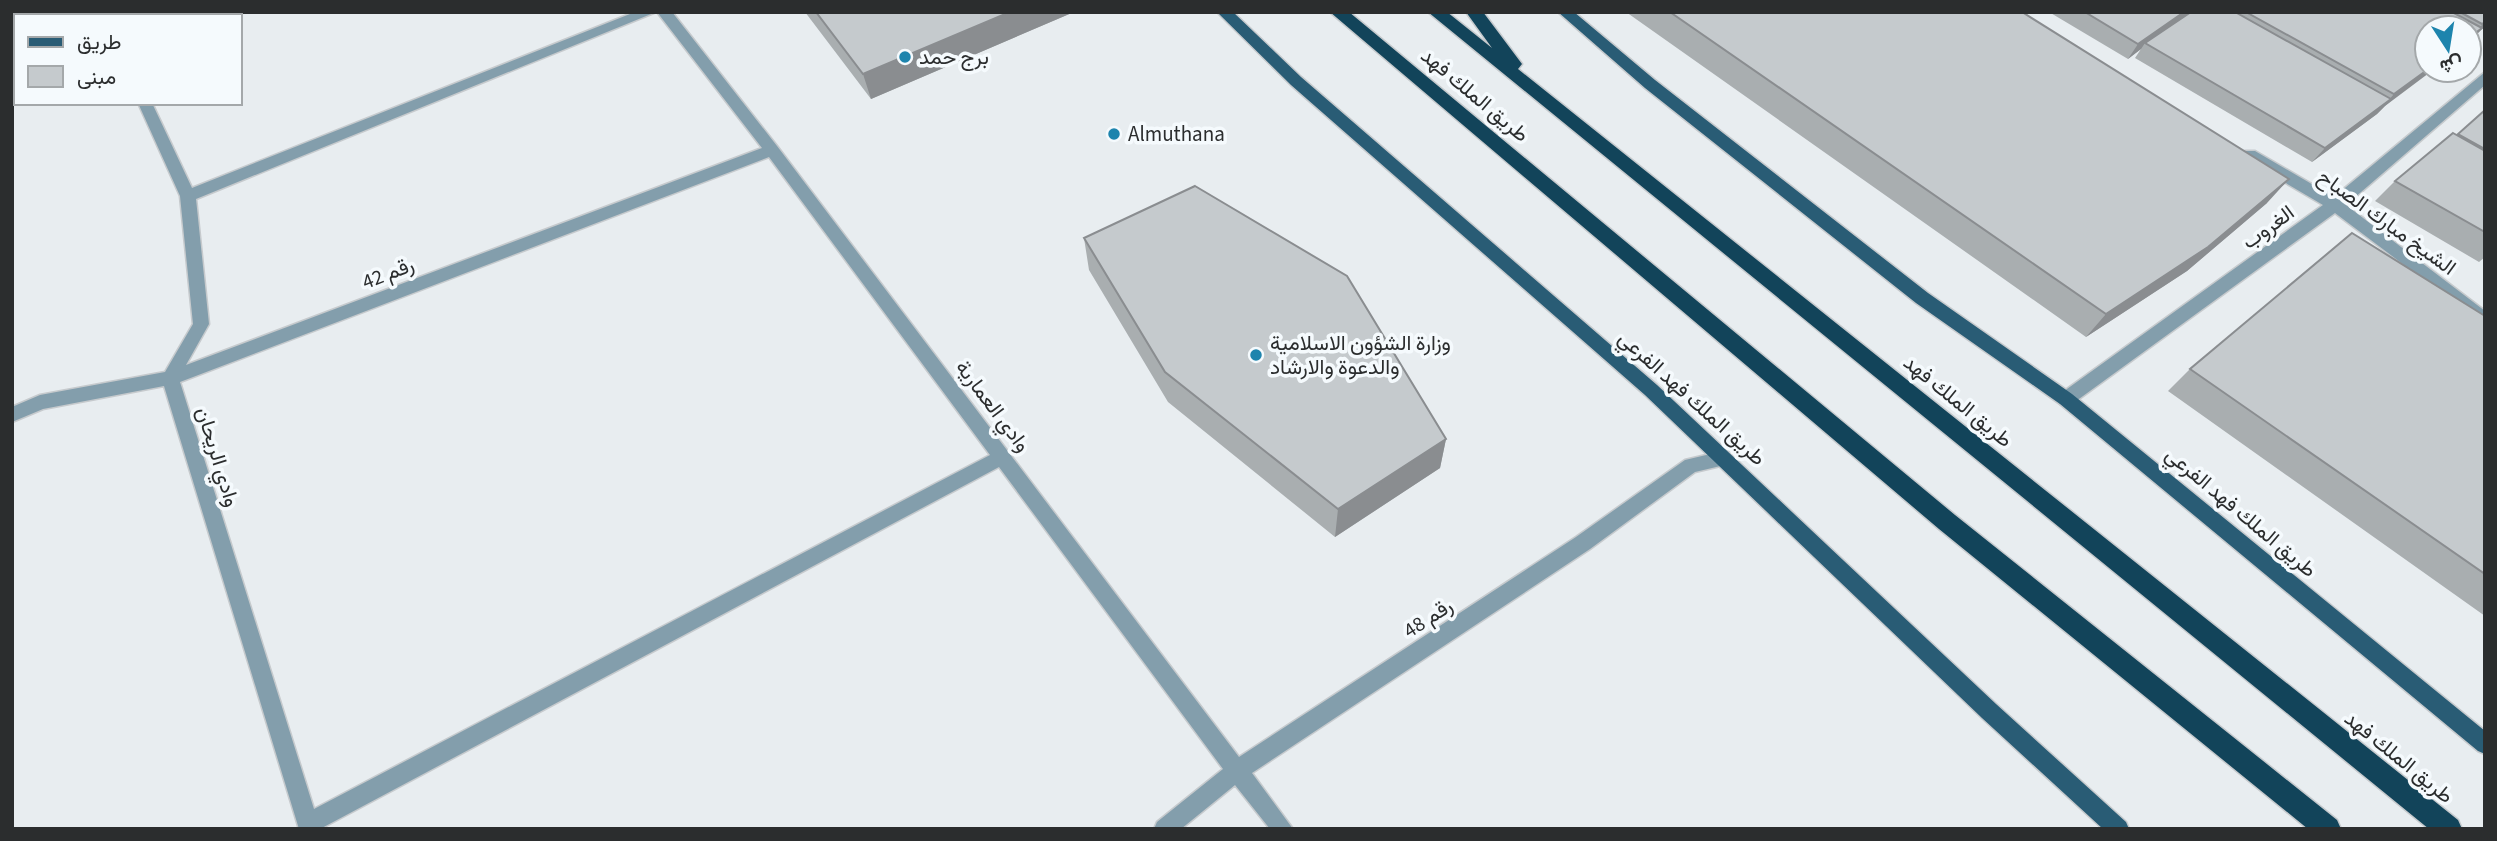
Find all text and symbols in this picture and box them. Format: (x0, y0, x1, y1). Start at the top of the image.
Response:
legend (14, 14, 242, 105)
north arrow (2413, 14, 2483, 84)
text: طريق (77, 27, 122, 57)
street label: طريق الملك فهد (1414, 41, 1536, 149)
place label: برج حمد (919, 42, 989, 72)
marker: برج حمد (897, 49, 913, 65)
text: ش (2437, 49, 2465, 80)
text: مبنى (77, 62, 116, 92)
place label: Almuthana (1128, 119, 1225, 149)
marker: Almuthana (1106, 126, 1122, 142)
street label: الشيخ مبارك الصباح (2312, 162, 2462, 282)
street label: الغروب (2236, 198, 2300, 256)
street label: رقم 42 (358, 249, 418, 297)
street label: طريق الملك فهد الفرعي (1610, 323, 1772, 474)
place label: وزارة الشؤون الاسلامية والدعوة والارشاد (1270, 328, 1451, 382)
marker: وزارة الشؤون الاسلامية والدعوة والارشاد (1248, 347, 1264, 363)
street label: طريق الملك فهد (1897, 348, 2019, 454)
street label: وادي العمارية (947, 354, 1038, 460)
street label: وادي الريحان (187, 403, 247, 511)
street label: طريق الملك فهد الفرعي (2157, 440, 2323, 586)
street label: رقم 48 (1397, 591, 1459, 645)
street label: طريق الملك فهد (2338, 704, 2460, 810)

